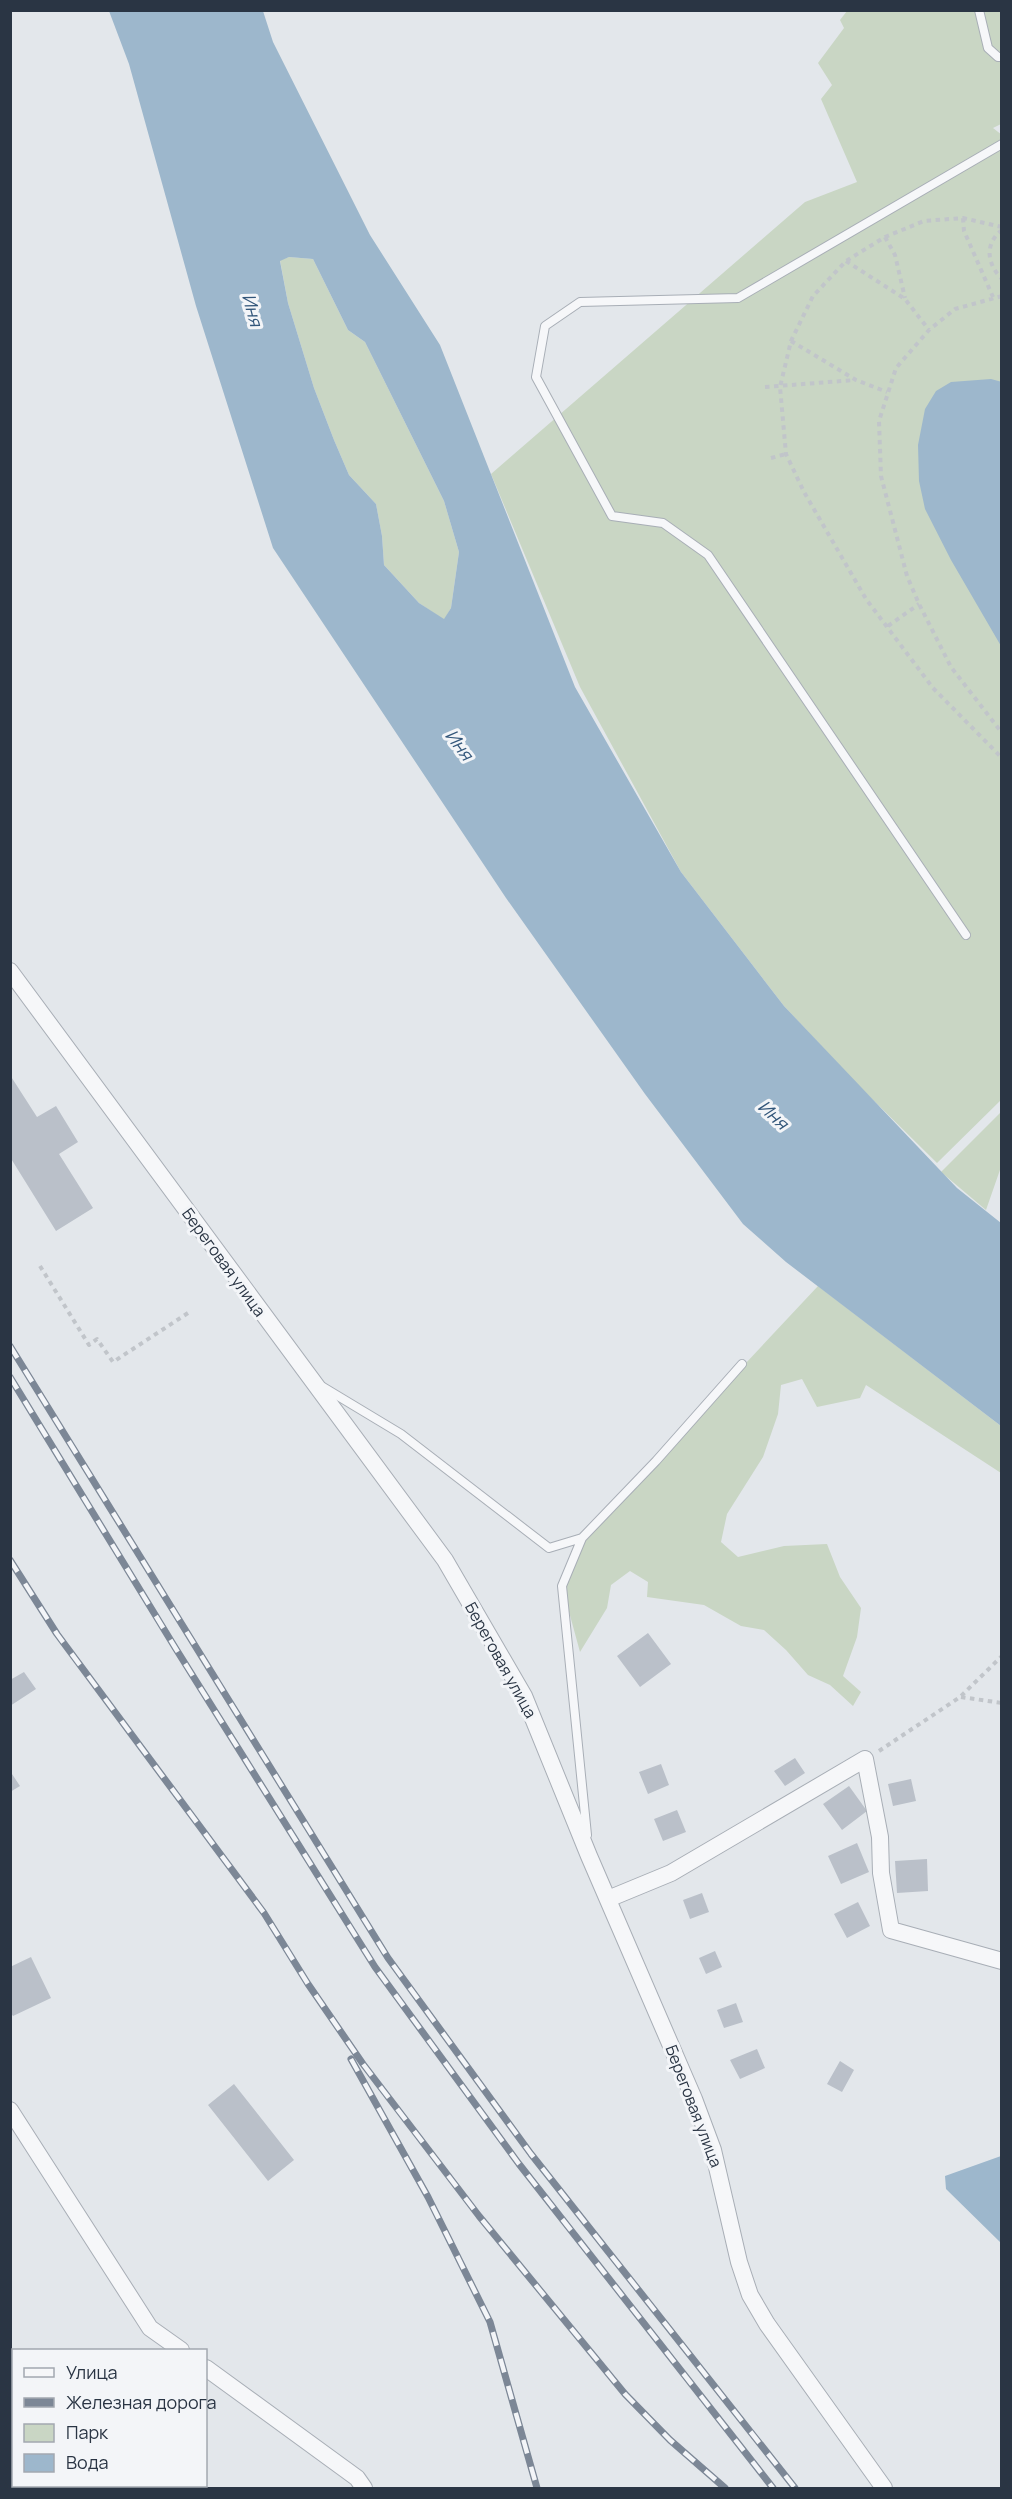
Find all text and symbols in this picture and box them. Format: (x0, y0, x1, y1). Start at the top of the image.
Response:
water label: Иня (237, 291, 269, 331)
water label: Иня (440, 724, 481, 766)
water label: Иня (753, 1094, 795, 1136)
street label: Береговая улица (177, 1203, 271, 1321)
street label: Береговая улица (460, 1598, 542, 1722)
street label: Береговая улица (661, 2042, 727, 2170)
legend (12, 2349, 207, 2487)
text: Улица (66, 2360, 118, 2384)
text: Железная дорога (66, 2390, 217, 2414)
text: Парк (66, 2420, 109, 2444)
text: Вода (66, 2450, 108, 2474)

